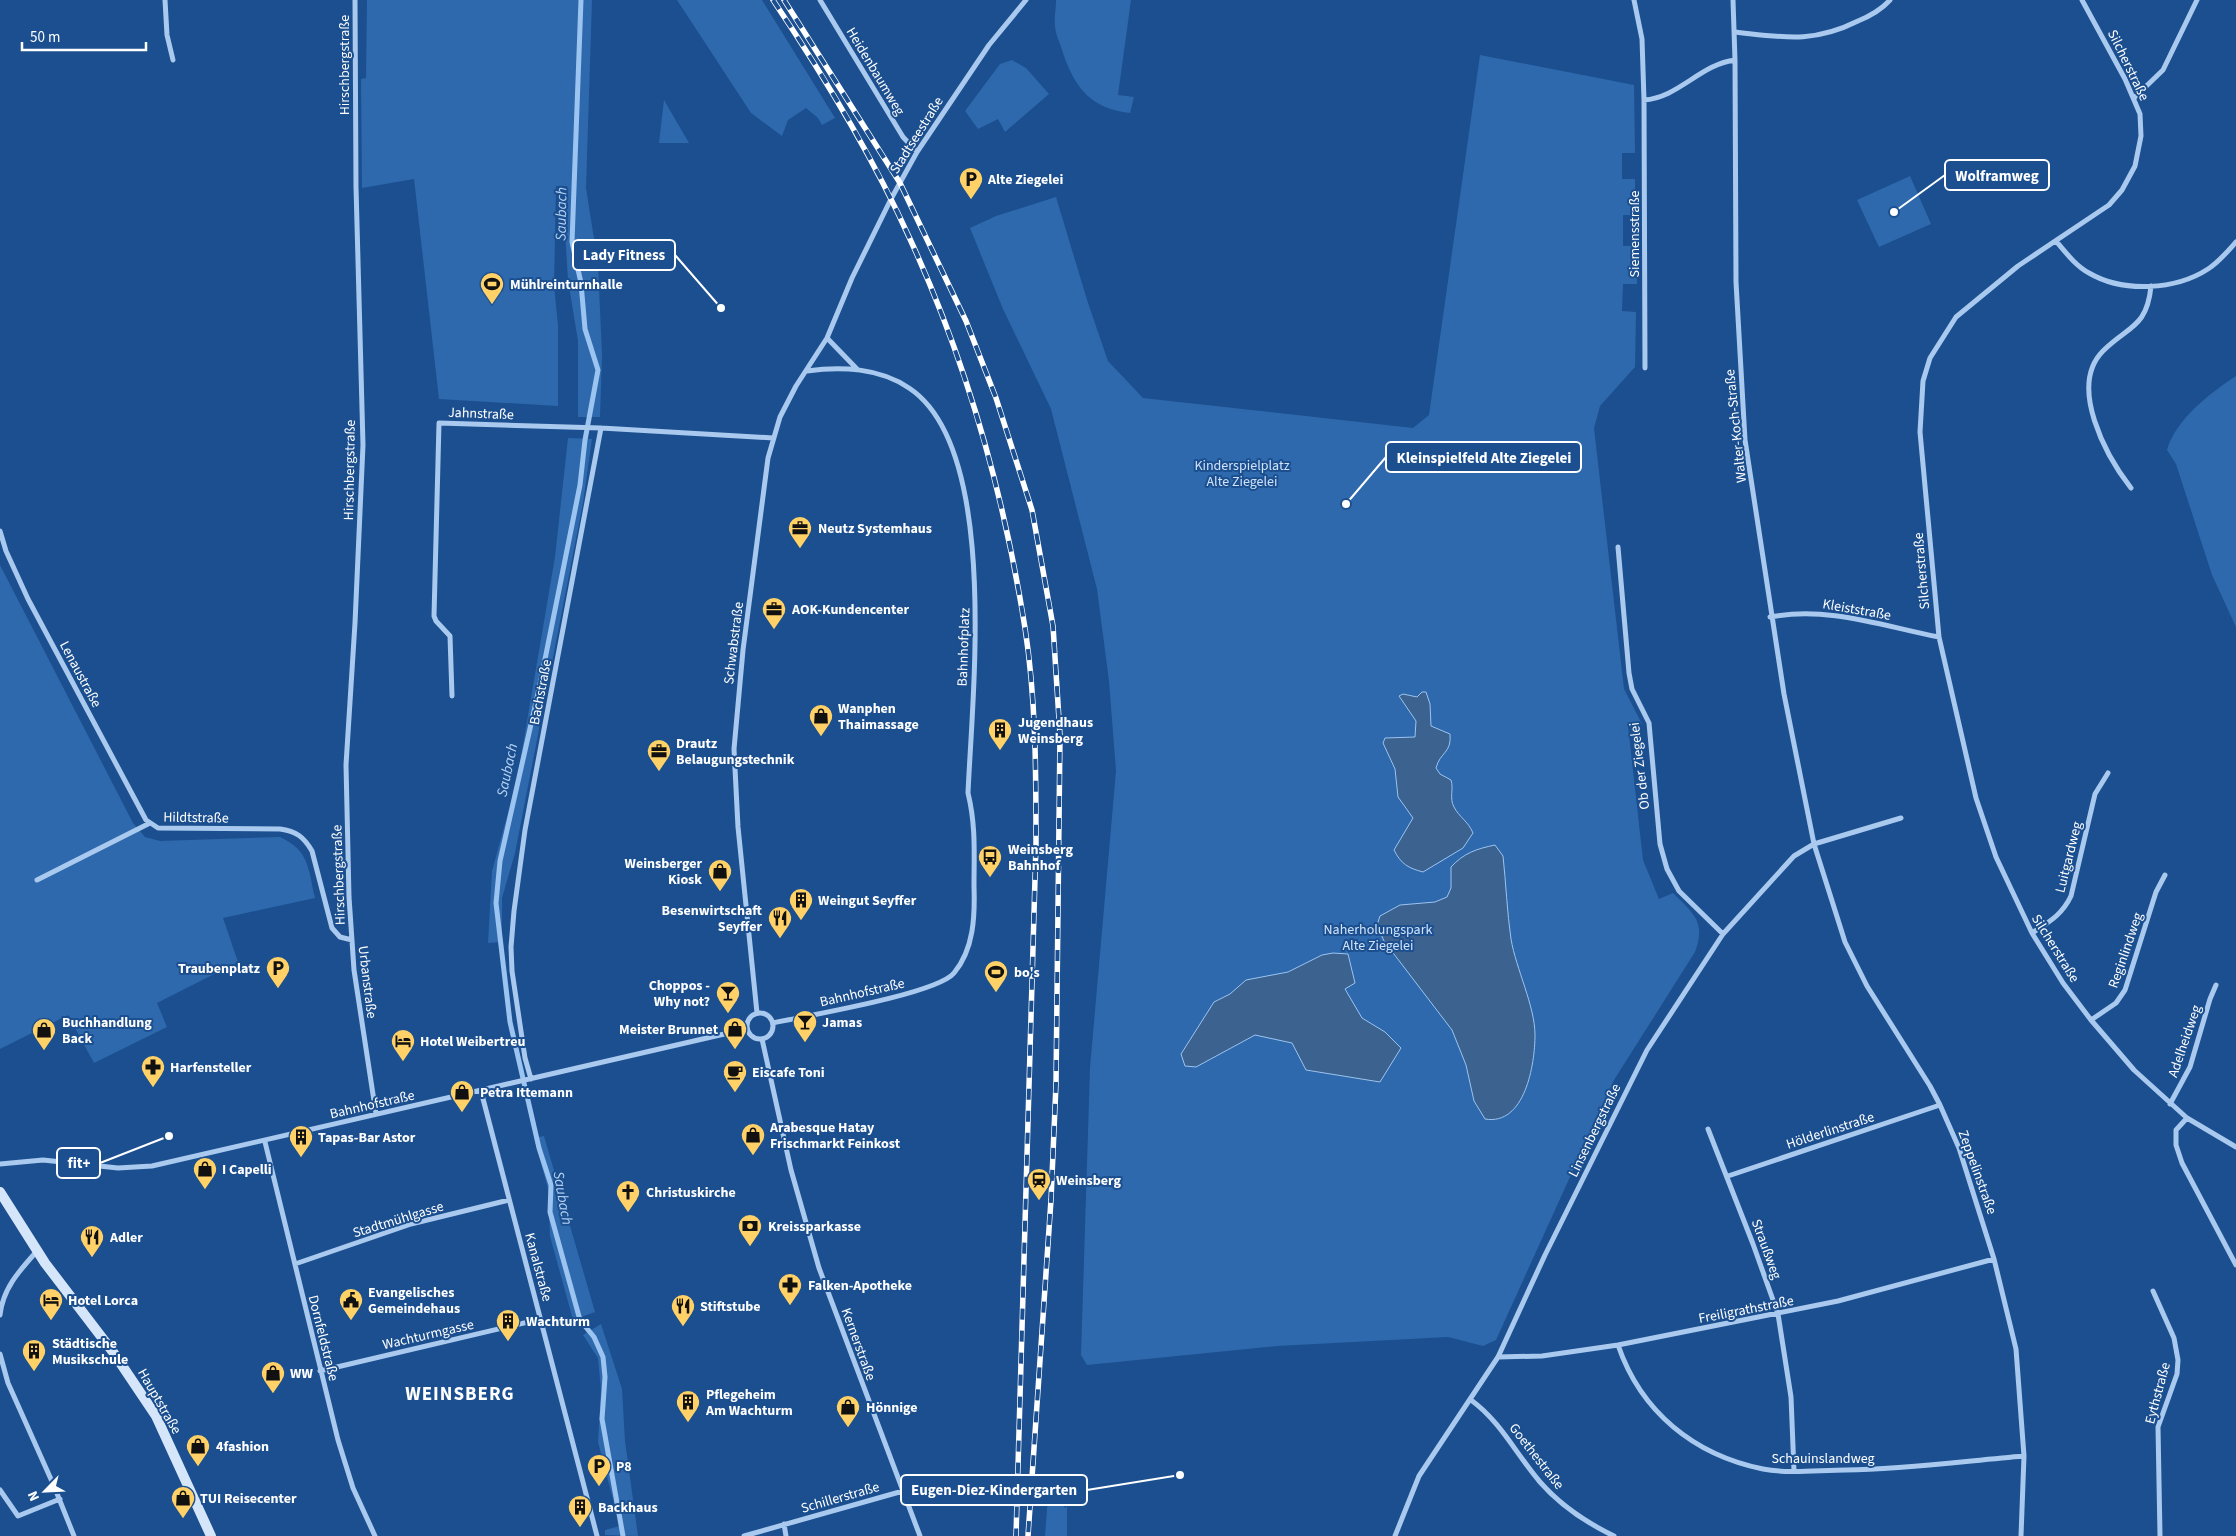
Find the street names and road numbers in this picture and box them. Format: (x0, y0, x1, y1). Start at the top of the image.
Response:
street label: Hirschbergstraße (335, 15, 355, 115)
street label: Heidenbaumweg (841, 24, 909, 119)
street label: Silcherstraße (2102, 26, 2154, 105)
street label: Stadtseestraße (885, 93, 949, 178)
street label: Siemensstraße (1625, 191, 1645, 277)
street label: Walter-Koch-Straße (1720, 368, 1752, 484)
street label: Jahnstraße (448, 403, 514, 425)
street label: Hirschbergstraße (339, 419, 361, 520)
street label: Silcherstraße (1909, 532, 1935, 610)
street label: Kleiststraße (1821, 594, 1893, 626)
street label: Schwabstraße (719, 601, 749, 686)
street label: Bahnhofplatz (953, 607, 975, 687)
street label: Lenaustraße (54, 638, 106, 711)
street label: Bachstraße (525, 658, 557, 727)
street label: Ob der Ziegelei (1625, 721, 1655, 811)
street label: Hildtstraße (163, 807, 229, 829)
street label: Luitgardweg (2050, 820, 2087, 895)
street label: Hirschbergstraße (327, 824, 351, 926)
street label: Reginlindweg (2104, 910, 2148, 991)
street label: Silcherstraße (2026, 911, 2084, 987)
street label: Urbanstraße (353, 945, 381, 1020)
street label: Bahnhofstraße (818, 973, 907, 1012)
street label: Adelheidweg (2163, 1002, 2207, 1080)
street label: Linsenbergstraße (1564, 1080, 1626, 1181)
street label: Bahnhofstraße (328, 1085, 417, 1124)
street label: Hölderlinstraße (1784, 1107, 1877, 1155)
street label: Zeppelinstraße (1953, 1127, 2002, 1217)
street label: Stadtmühlgasse (350, 1197, 446, 1243)
street label: Straußweg (1746, 1216, 1786, 1282)
street label: Kanalstraße (519, 1231, 557, 1304)
street label: Freiligrathstraße (1697, 1291, 1795, 1329)
street label: Dornfeldstraße (303, 1293, 343, 1383)
street label: Kernerstraße (836, 1305, 880, 1384)
street label: Wachturmgasse (381, 1315, 476, 1355)
street label: Eythstraße (2140, 1360, 2176, 1426)
street label: Hauptstraße (132, 1365, 186, 1438)
street label: Goethestraße (1504, 1419, 1569, 1494)
street label: Schauinslandweg (1771, 1449, 1875, 1469)
street label: Schillerstraße (799, 1477, 882, 1519)

